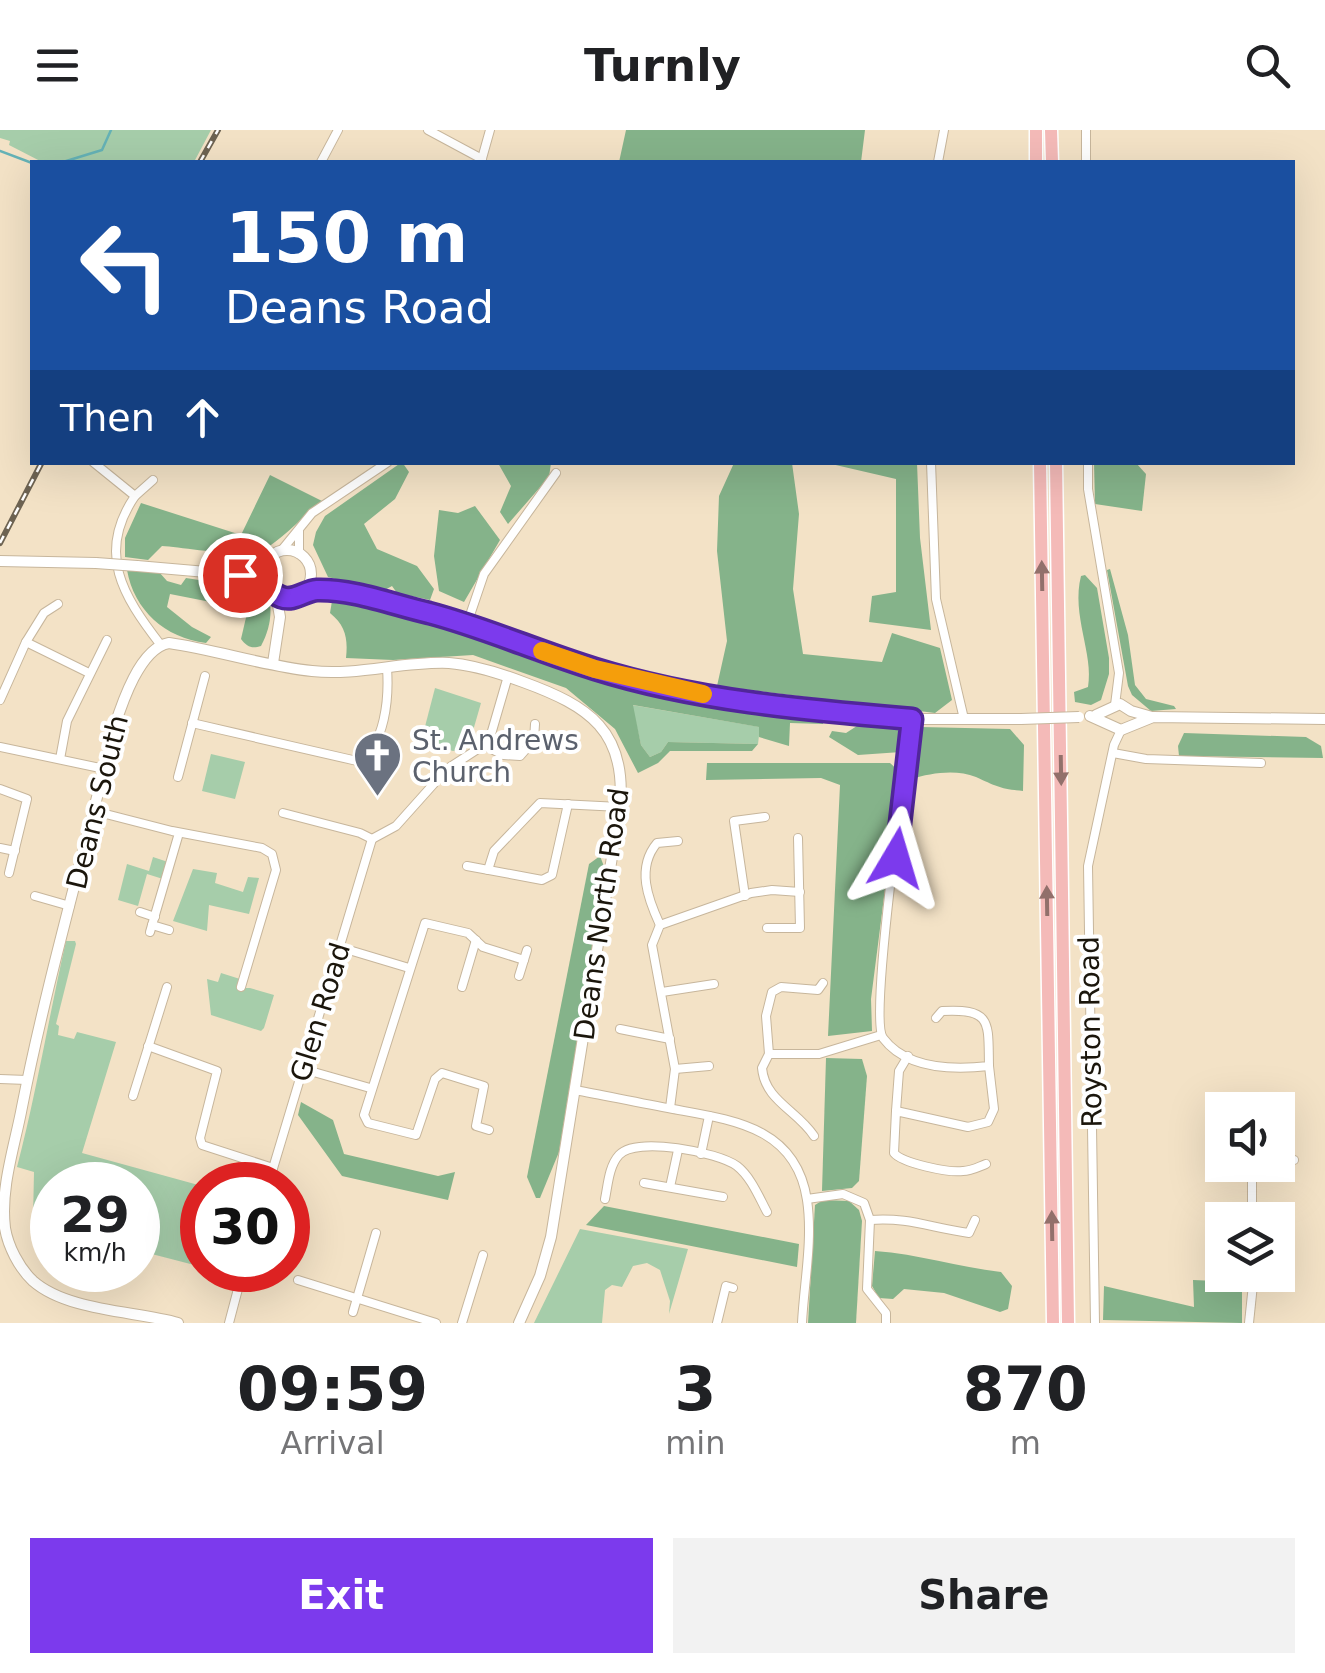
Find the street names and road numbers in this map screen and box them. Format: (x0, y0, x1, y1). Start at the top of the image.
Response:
street label: Deans South (60, 712, 135, 893)
street label: Deans North Road (567, 786, 636, 1042)
street label: Royston Road (1072, 936, 1109, 1128)
street label: Glen Road (284, 939, 357, 1086)

